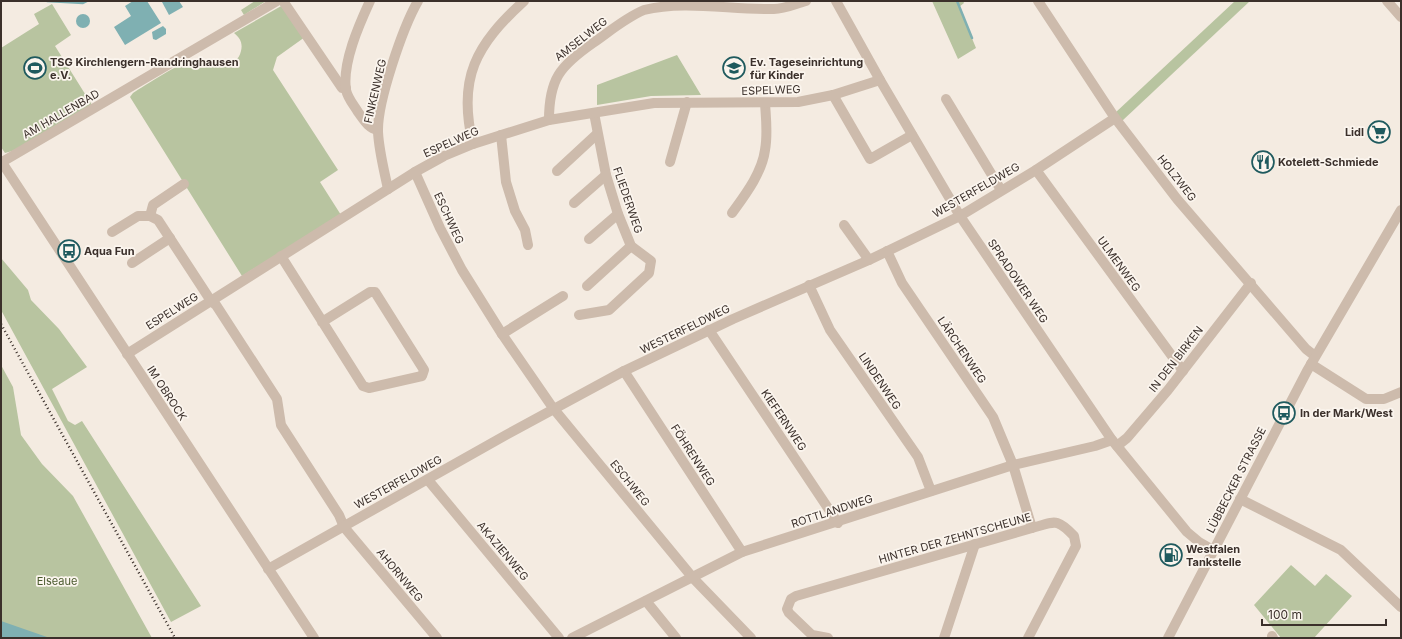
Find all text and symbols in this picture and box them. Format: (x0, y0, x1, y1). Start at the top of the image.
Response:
street label: AMSELWEG (552, 14, 610, 64)
sports icon: TSG Kirchlengern-Randringhausen e.V. (22, 55, 48, 81)
place label: TSG Kirchlengern-Randringhausen e.V. (50, 55, 239, 82)
school or university icon: Ev. Tageseinrichtung für Kinder (721, 55, 747, 81)
place label: Ev. Tageseinrichtung für Kinder (750, 55, 863, 82)
street label: FINKENWEG (361, 57, 389, 125)
street label: ESPELWEG (741, 82, 801, 98)
street label: AM HALLENBAD (20, 86, 102, 142)
supermarket icon: Lidl (1366, 119, 1392, 145)
street label: ESPELWEG (421, 124, 481, 160)
place label: Lidl (1345, 125, 1364, 139)
restaurant icon: Kotelett-Schmiede (1250, 149, 1276, 175)
street label: HOLZWEG (1154, 152, 1200, 204)
place label: Kotelett-Schmiede (1278, 155, 1379, 169)
street label: WESTERFELDWEG (930, 159, 1022, 221)
street label: FLIEDERWEG (610, 165, 646, 235)
street label: ESCHWEG (431, 190, 467, 246)
street label: ULMENWEG (1094, 234, 1144, 294)
street label: SPRADOWER WEG (985, 236, 1051, 326)
bus stop icon: Aqua Fun (56, 238, 82, 264)
place label: Aqua Fun (84, 244, 135, 258)
street label: ESPELWEG (143, 289, 201, 333)
street label: WESTERFELDWEG (638, 301, 732, 357)
street label: LÄRCHENWEG (934, 314, 990, 386)
street label: IN DEN BIRKEN (1146, 323, 1206, 395)
street label: LINDENWEG (856, 350, 904, 412)
street label: IM OBROCK (144, 363, 190, 424)
street label: KIEFERNWEG (758, 387, 810, 453)
bus stop icon: In der Mark/West (1271, 400, 1297, 426)
place label: In der Mark/West (1300, 406, 1393, 420)
street label: FÖHRENWEG (668, 422, 718, 488)
street label: LÜBBECKER STRASSE (1203, 425, 1269, 535)
street label: WESTERFELDWEG (352, 452, 444, 512)
street label: ESCHWEG (607, 457, 653, 509)
street label: ROTTLANDWEG (789, 491, 875, 531)
street label: HINTER DER ZEHNTSCHEUNE (877, 509, 1033, 567)
street label: AKAZIENWEG (474, 519, 532, 583)
fuel station icon: Westfalen Tankstelle (1158, 542, 1184, 568)
place label: Westfalen Tankstelle (1186, 542, 1242, 569)
street label: AHORNWEG (374, 546, 426, 604)
park label: Elseaue (37, 574, 77, 588)
scale bar (1262, 601, 1386, 627)
text: 100 m (1268, 607, 1302, 622)

